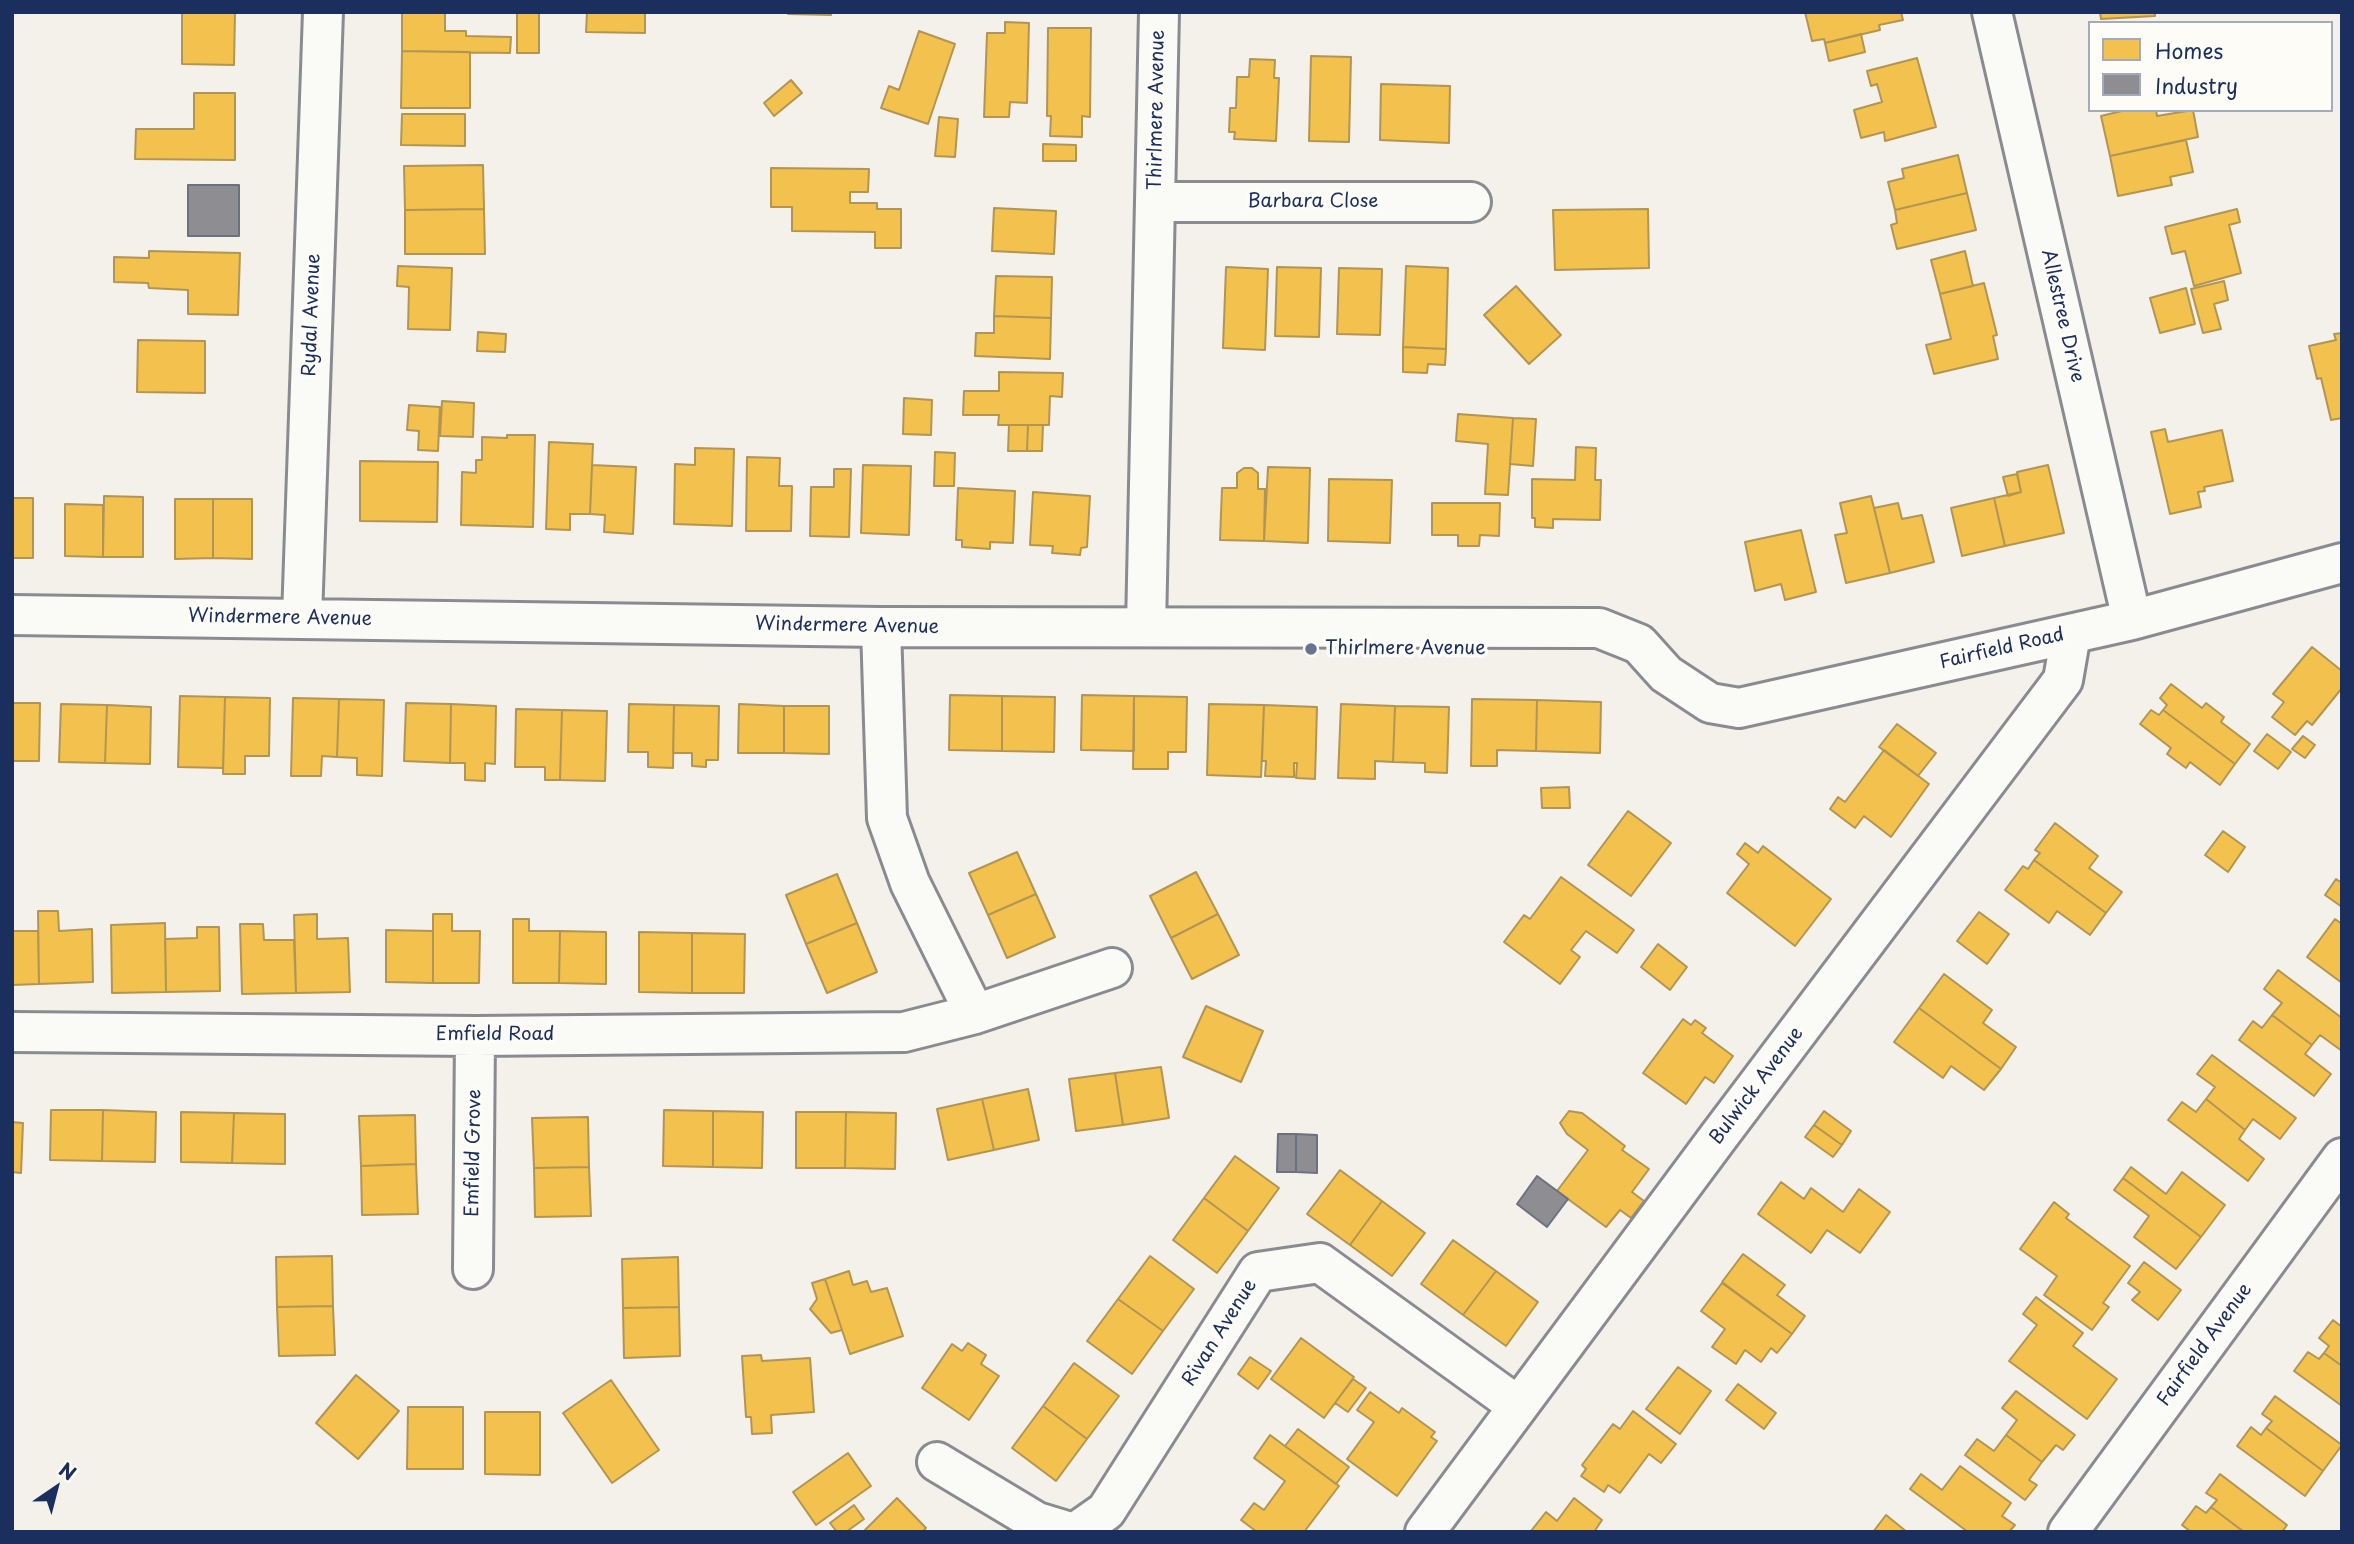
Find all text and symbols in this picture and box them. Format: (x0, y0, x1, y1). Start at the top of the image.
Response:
legend (2088, 21, 2333, 112)
street label: Thirlmere Avenue (1144, 30, 1170, 190)
text: Homes (2155, 34, 2223, 66)
text: Industry (2155, 69, 2238, 101)
street label: Barbara Close (1248, 191, 1378, 213)
street label: Allestree Drive (2036, 247, 2088, 385)
street label: Rydal Avenue (298, 253, 326, 377)
street label: Windermere Avenue (188, 605, 372, 631)
street label: Windermere Avenue (755, 613, 939, 639)
street label: Fairfield Road (1938, 624, 2066, 674)
place label: Thirlmere Avenue (1325, 638, 1485, 660)
marker: Thirlmere Avenue (1303, 641, 1319, 657)
street label: Bulwick Avenue (1705, 1023, 1809, 1149)
street label: Emfield Road (436, 1024, 554, 1046)
street label: Emfield Grove (461, 1089, 487, 1217)
street label: Rivan Avenue (1178, 1275, 1262, 1391)
street label: Fairfield Avenue (2153, 1279, 2257, 1411)
north arrow (21, 1453, 91, 1523)
text: N (54, 1455, 82, 1487)

